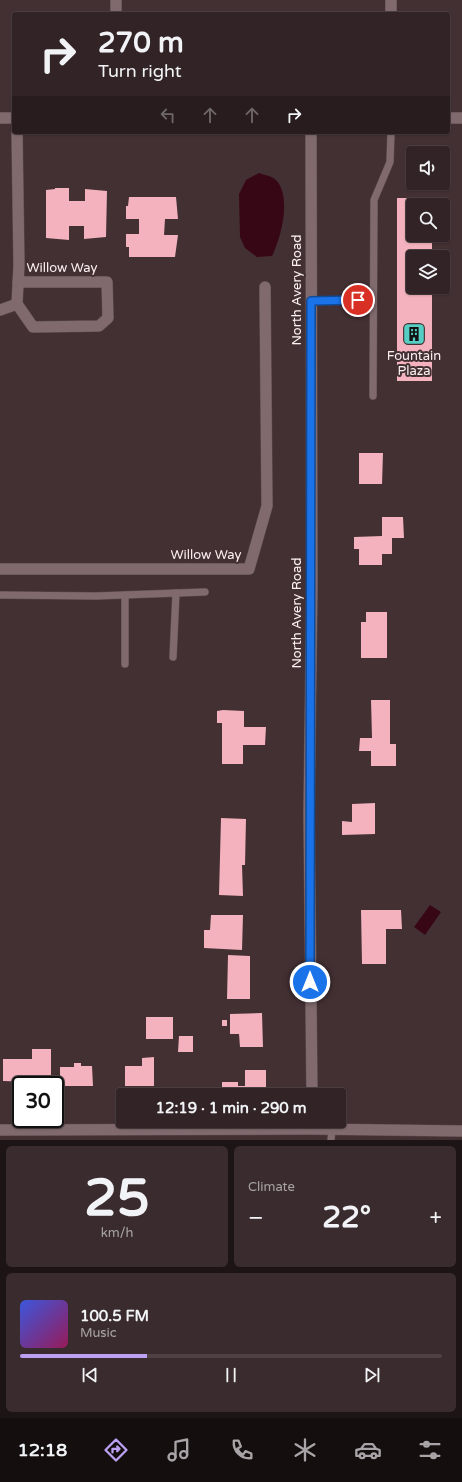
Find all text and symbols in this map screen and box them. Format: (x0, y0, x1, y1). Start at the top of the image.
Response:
text: 270 m (98, 26, 184, 60)
icon: right (32, 28, 84, 80)
text: Turn right (98, 60, 182, 82)
icon: left (157, 104, 179, 126)
icon: ahead (199, 104, 221, 126)
icon: ahead (241, 104, 263, 126)
icon: right (283, 104, 305, 126)
map controls (406, 146, 450, 294)
button: sound (406, 146, 450, 190)
button: search (406, 198, 450, 242)
street label: North Avery Road (289, 235, 305, 345)
button: layers (406, 250, 450, 294)
street label: Willow Way (26, 260, 98, 276)
pin (341, 283, 375, 317)
icon: arrive (347, 289, 369, 311)
building icon: Fountain Plaza (401, 321, 427, 347)
place label: Fountain Plaza (387, 348, 441, 379)
street label: Willow Way (170, 547, 242, 563)
street label: North Avery Road (289, 558, 305, 668)
position arrow (289, 961, 331, 1003)
speed limit sign: 30 (12, 1076, 64, 1128)
text: 12:19 · 1 min · 290 m (156, 1099, 306, 1117)
text: 25 (84, 1167, 150, 1230)
text: Climate (248, 1179, 295, 1195)
text: 22° (322, 1199, 371, 1236)
text: − (248, 1205, 264, 1231)
text: + (430, 1205, 442, 1231)
text: km/h (101, 1225, 133, 1241)
text: 100.5 FM (80, 1307, 149, 1325)
text: Music (80, 1325, 117, 1341)
icon: previous (79, 1364, 101, 1386)
icon: pause (220, 1364, 242, 1386)
icon: next (361, 1364, 383, 1386)
icon: directions (102, 1436, 130, 1464)
icon: music (165, 1436, 193, 1464)
icon: phone (228, 1436, 256, 1464)
icon: climate (291, 1436, 319, 1464)
icon: car (354, 1436, 382, 1464)
icon: filters (416, 1436, 444, 1464)
text: 12:18 (17, 1439, 67, 1461)

